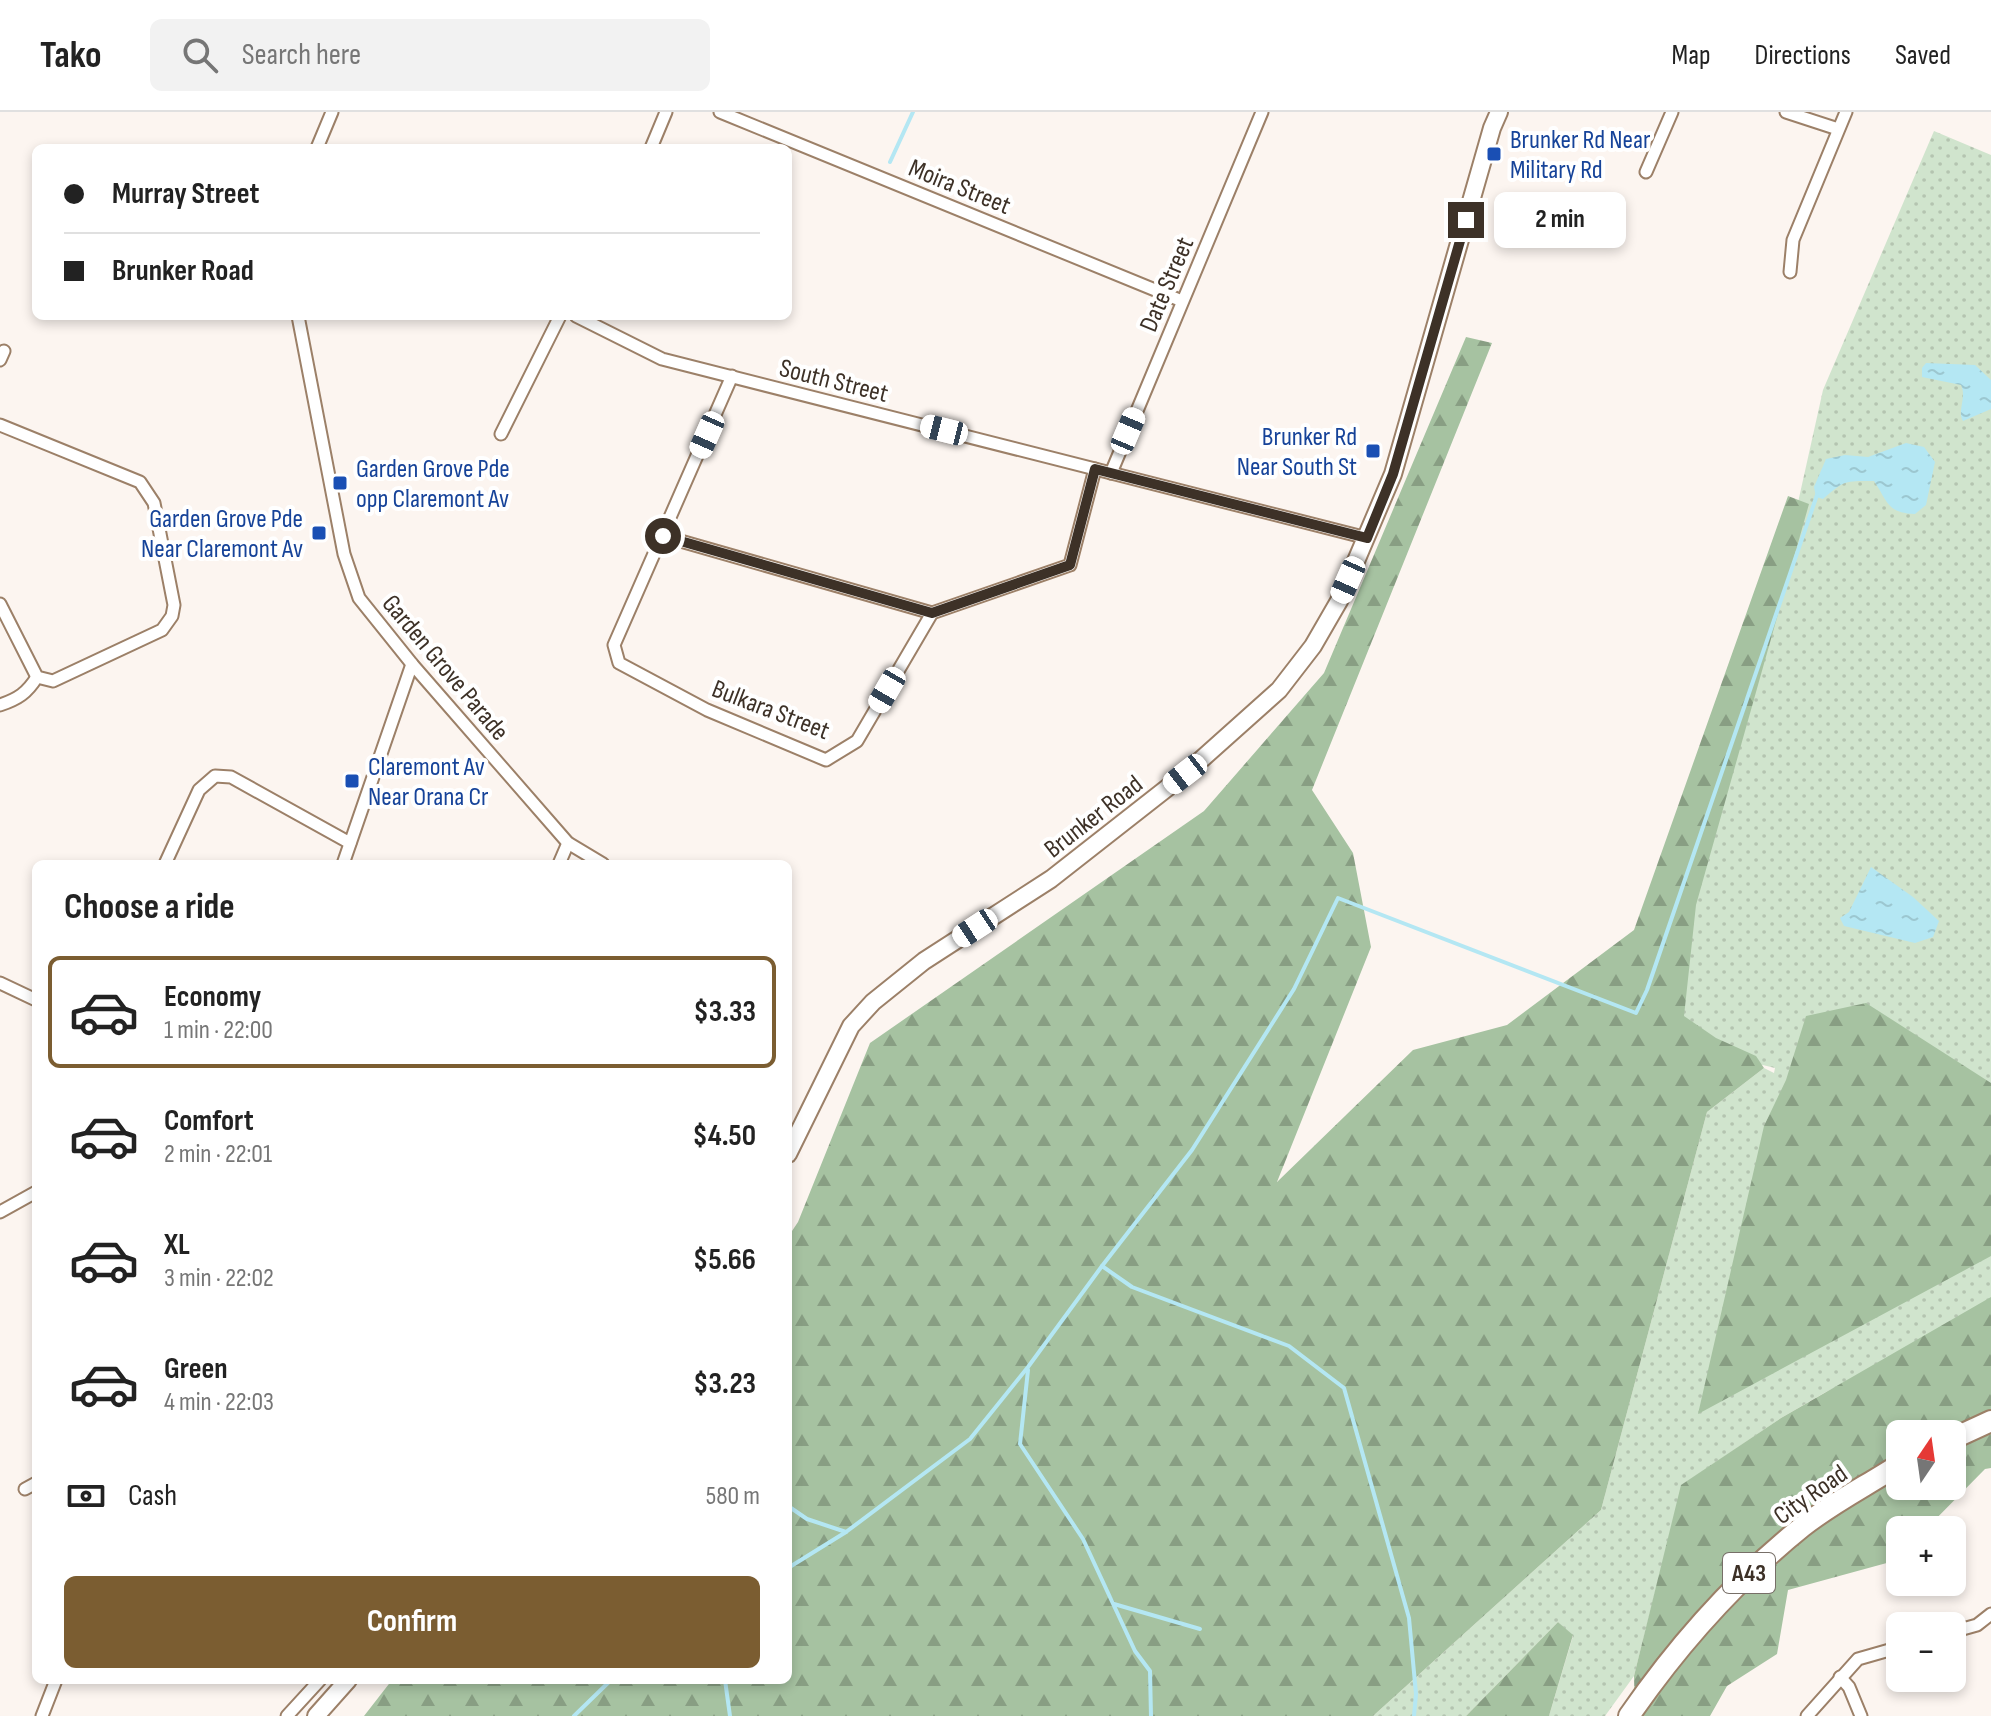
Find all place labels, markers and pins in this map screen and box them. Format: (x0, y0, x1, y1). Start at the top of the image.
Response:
place label: Brunker Rd Near Military Rd (1510, 125, 1651, 186)
marker: Brunker Rd Near Military Rd (1485, 145, 1503, 163)
place label: Brunker Rd Near South St (1237, 422, 1357, 483)
marker: Brunker Rd Near South St (1364, 442, 1382, 460)
place label: Garden Grove Pde opp Claremont Av (356, 454, 510, 515)
marker: Garden Grove Pde opp Claremont Av (331, 474, 349, 492)
place label: Garden Grove Pde Near Claremont Av (141, 504, 303, 565)
marker: Garden Grove Pde Near Claremont Av (310, 524, 328, 542)
place label: Claremont Av Near Orana Cr (368, 752, 489, 813)
marker: Claremont Av Near Orana Cr (343, 772, 361, 790)

